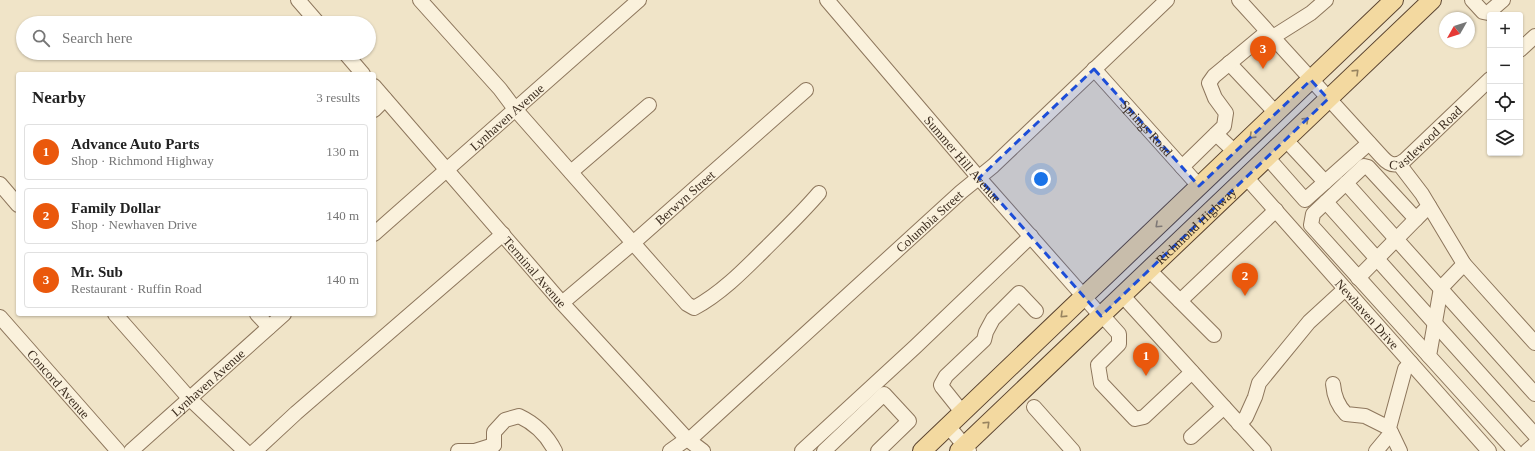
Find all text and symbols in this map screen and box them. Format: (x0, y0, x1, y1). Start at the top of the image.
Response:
north arrow (1439, 12, 1475, 48)
map controls (1487, 12, 1523, 156)
button: + (1487, 12, 1523, 48)
search box (16, 16, 376, 60)
icon: search (30, 27, 52, 49)
text: Search here (62, 30, 132, 46)
pin: 3 (1250, 36, 1276, 69)
button: − (1487, 48, 1523, 84)
one-way arrow (1351, 69, 1359, 77)
street label: Lynhaven Avenue (467, 81, 547, 154)
button: locate (1487, 84, 1523, 120)
text: Nearby (32, 88, 86, 107)
text: 3 results (316, 90, 360, 105)
street label: Springs Road (1117, 97, 1176, 160)
street label: Castlewood Road (1388, 103, 1465, 173)
street label: Summer Hill Avenue (921, 113, 1004, 206)
one-way arrow (1301, 117, 1309, 125)
button: layers (1487, 120, 1523, 156)
one-way arrow (1249, 131, 1257, 139)
text: Advance Auto Parts (71, 136, 199, 152)
text: 1 (43, 144, 49, 159)
text: 130 m (326, 144, 359, 159)
text: Shop · Richmond Highway (71, 153, 214, 168)
street label: Berwyn Street (652, 167, 718, 228)
your location (1031, 169, 1051, 189)
street label: Richmond Highway (1153, 184, 1240, 267)
street label: Columbia Street (893, 187, 966, 256)
text: Family Dollar (71, 200, 161, 216)
text: 2 (43, 208, 49, 223)
text: 140 m (326, 208, 359, 223)
text: Shop · Newhaven Drive (71, 217, 197, 232)
one-way arrow (1155, 220, 1163, 228)
street label: Terminal Avenue (500, 234, 570, 311)
pin: 2 (1232, 263, 1258, 296)
text: Mr. Sub (71, 264, 123, 280)
text: 3 (43, 272, 49, 287)
text: 140 m (326, 272, 359, 287)
street label: Newhaven Drive (1332, 276, 1402, 352)
text: Restaurant · Ruffin Road (71, 281, 202, 296)
one-way arrow (1060, 310, 1068, 318)
pin: 1 (1133, 343, 1159, 376)
street label: Lynhaven Avenue (168, 346, 248, 419)
street label: Concord Avenue (24, 347, 93, 422)
one-way arrow (982, 421, 990, 429)

